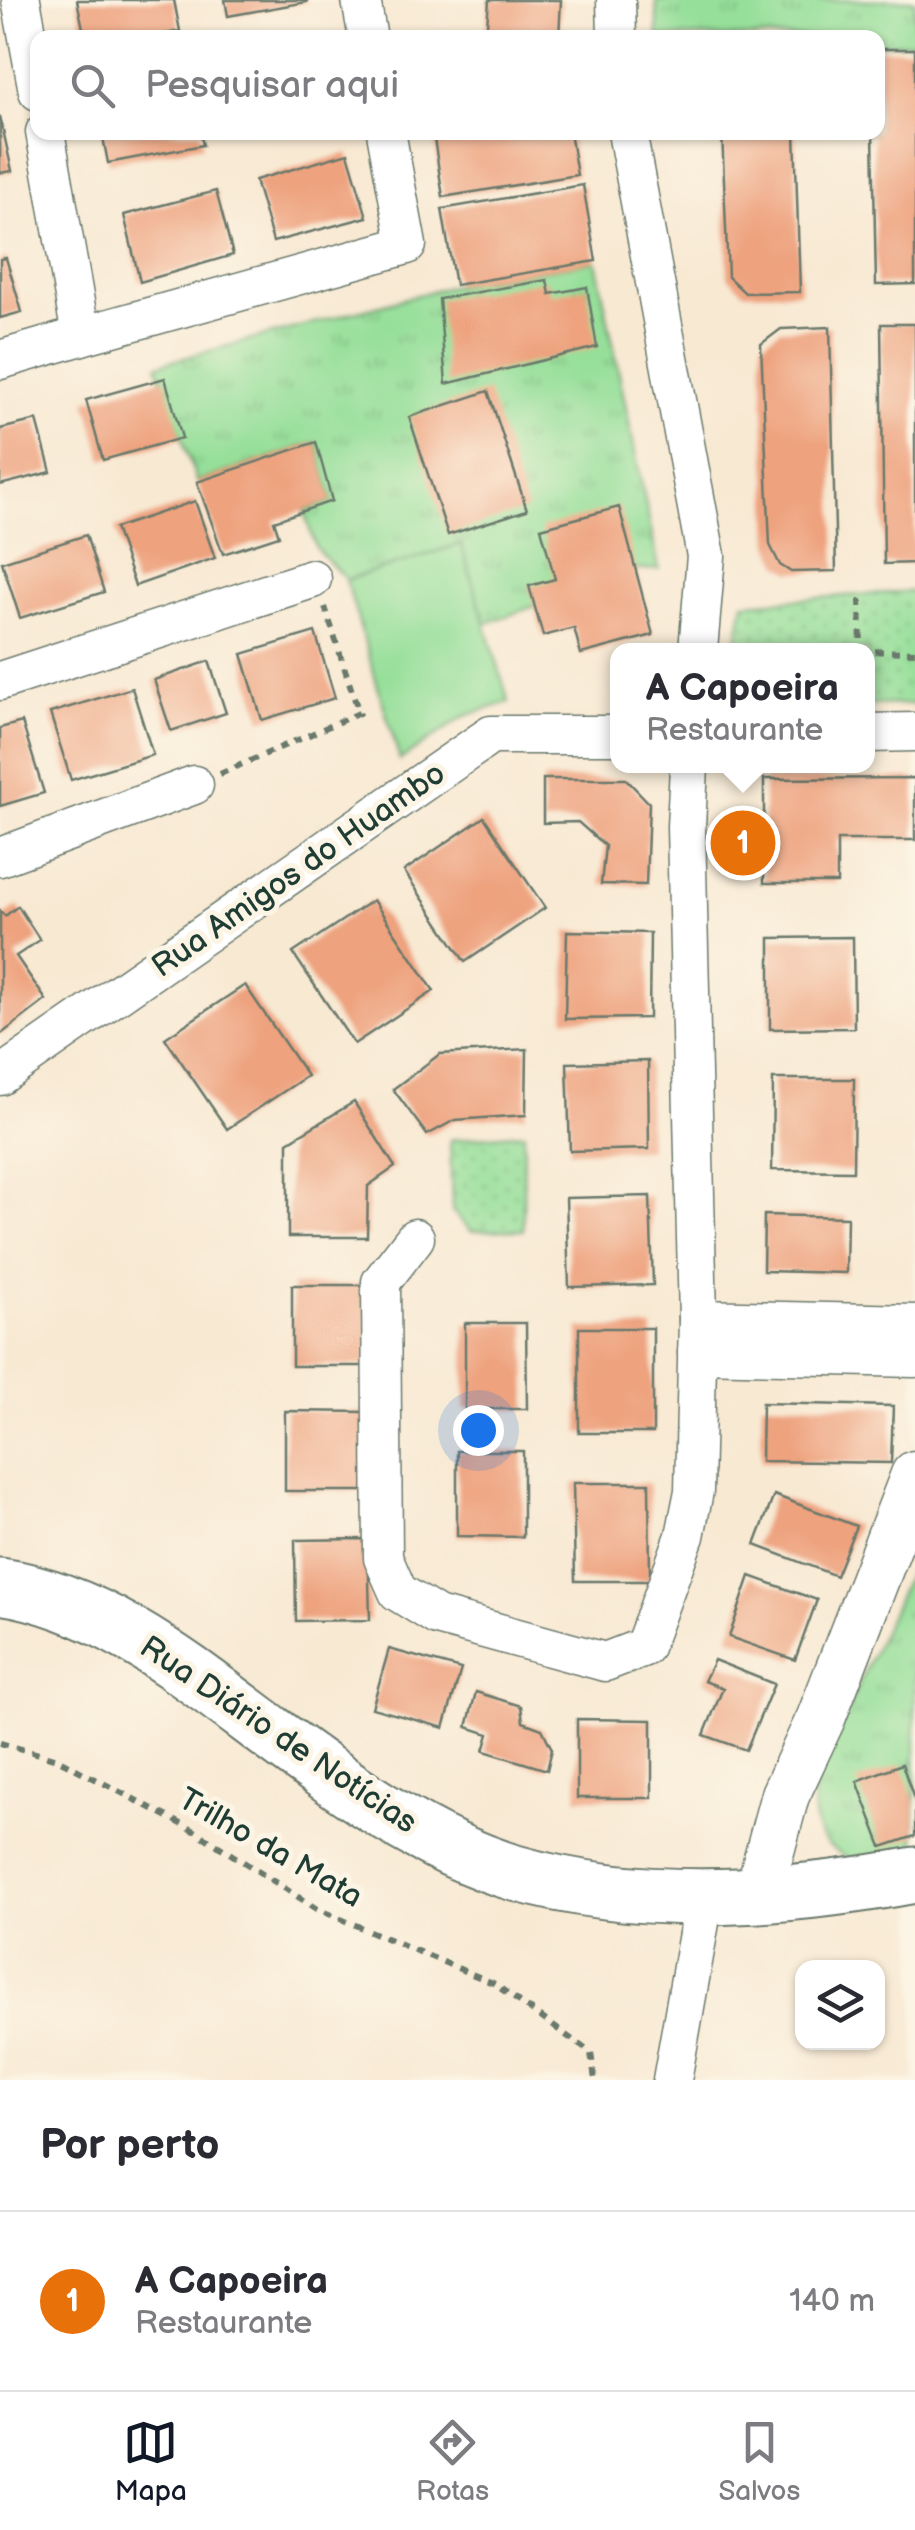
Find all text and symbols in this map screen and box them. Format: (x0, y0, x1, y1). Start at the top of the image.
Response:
search box (30, 30, 885, 140)
icon: search (65, 58, 120, 113)
text: Pesquisar aqui (145, 63, 399, 108)
popup (610, 643, 875, 773)
text: A Capoeira (646, 666, 839, 711)
text: Restaurante (646, 711, 823, 750)
street label: Rua Amigos do Huambo (145, 754, 453, 986)
pin: 1 (710, 806, 776, 880)
your location (453, 1405, 504, 1456)
street label: Rua Diário de Notícias (132, 1628, 424, 1843)
street label: Trilho da Mata (171, 1780, 369, 1917)
map controls (795, 1960, 885, 2050)
button: layers (795, 1960, 885, 2050)
text: Por perto (40, 2120, 219, 2171)
text: A Capoeira (135, 2259, 328, 2304)
text: 1 (66, 2282, 79, 2321)
text: 140 m (789, 2282, 875, 2321)
text: Restaurante (135, 2304, 312, 2343)
tab: Mapa (115, 2415, 187, 2508)
tab: Rotas (416, 2415, 489, 2508)
tab: Salvos (718, 2415, 800, 2508)

